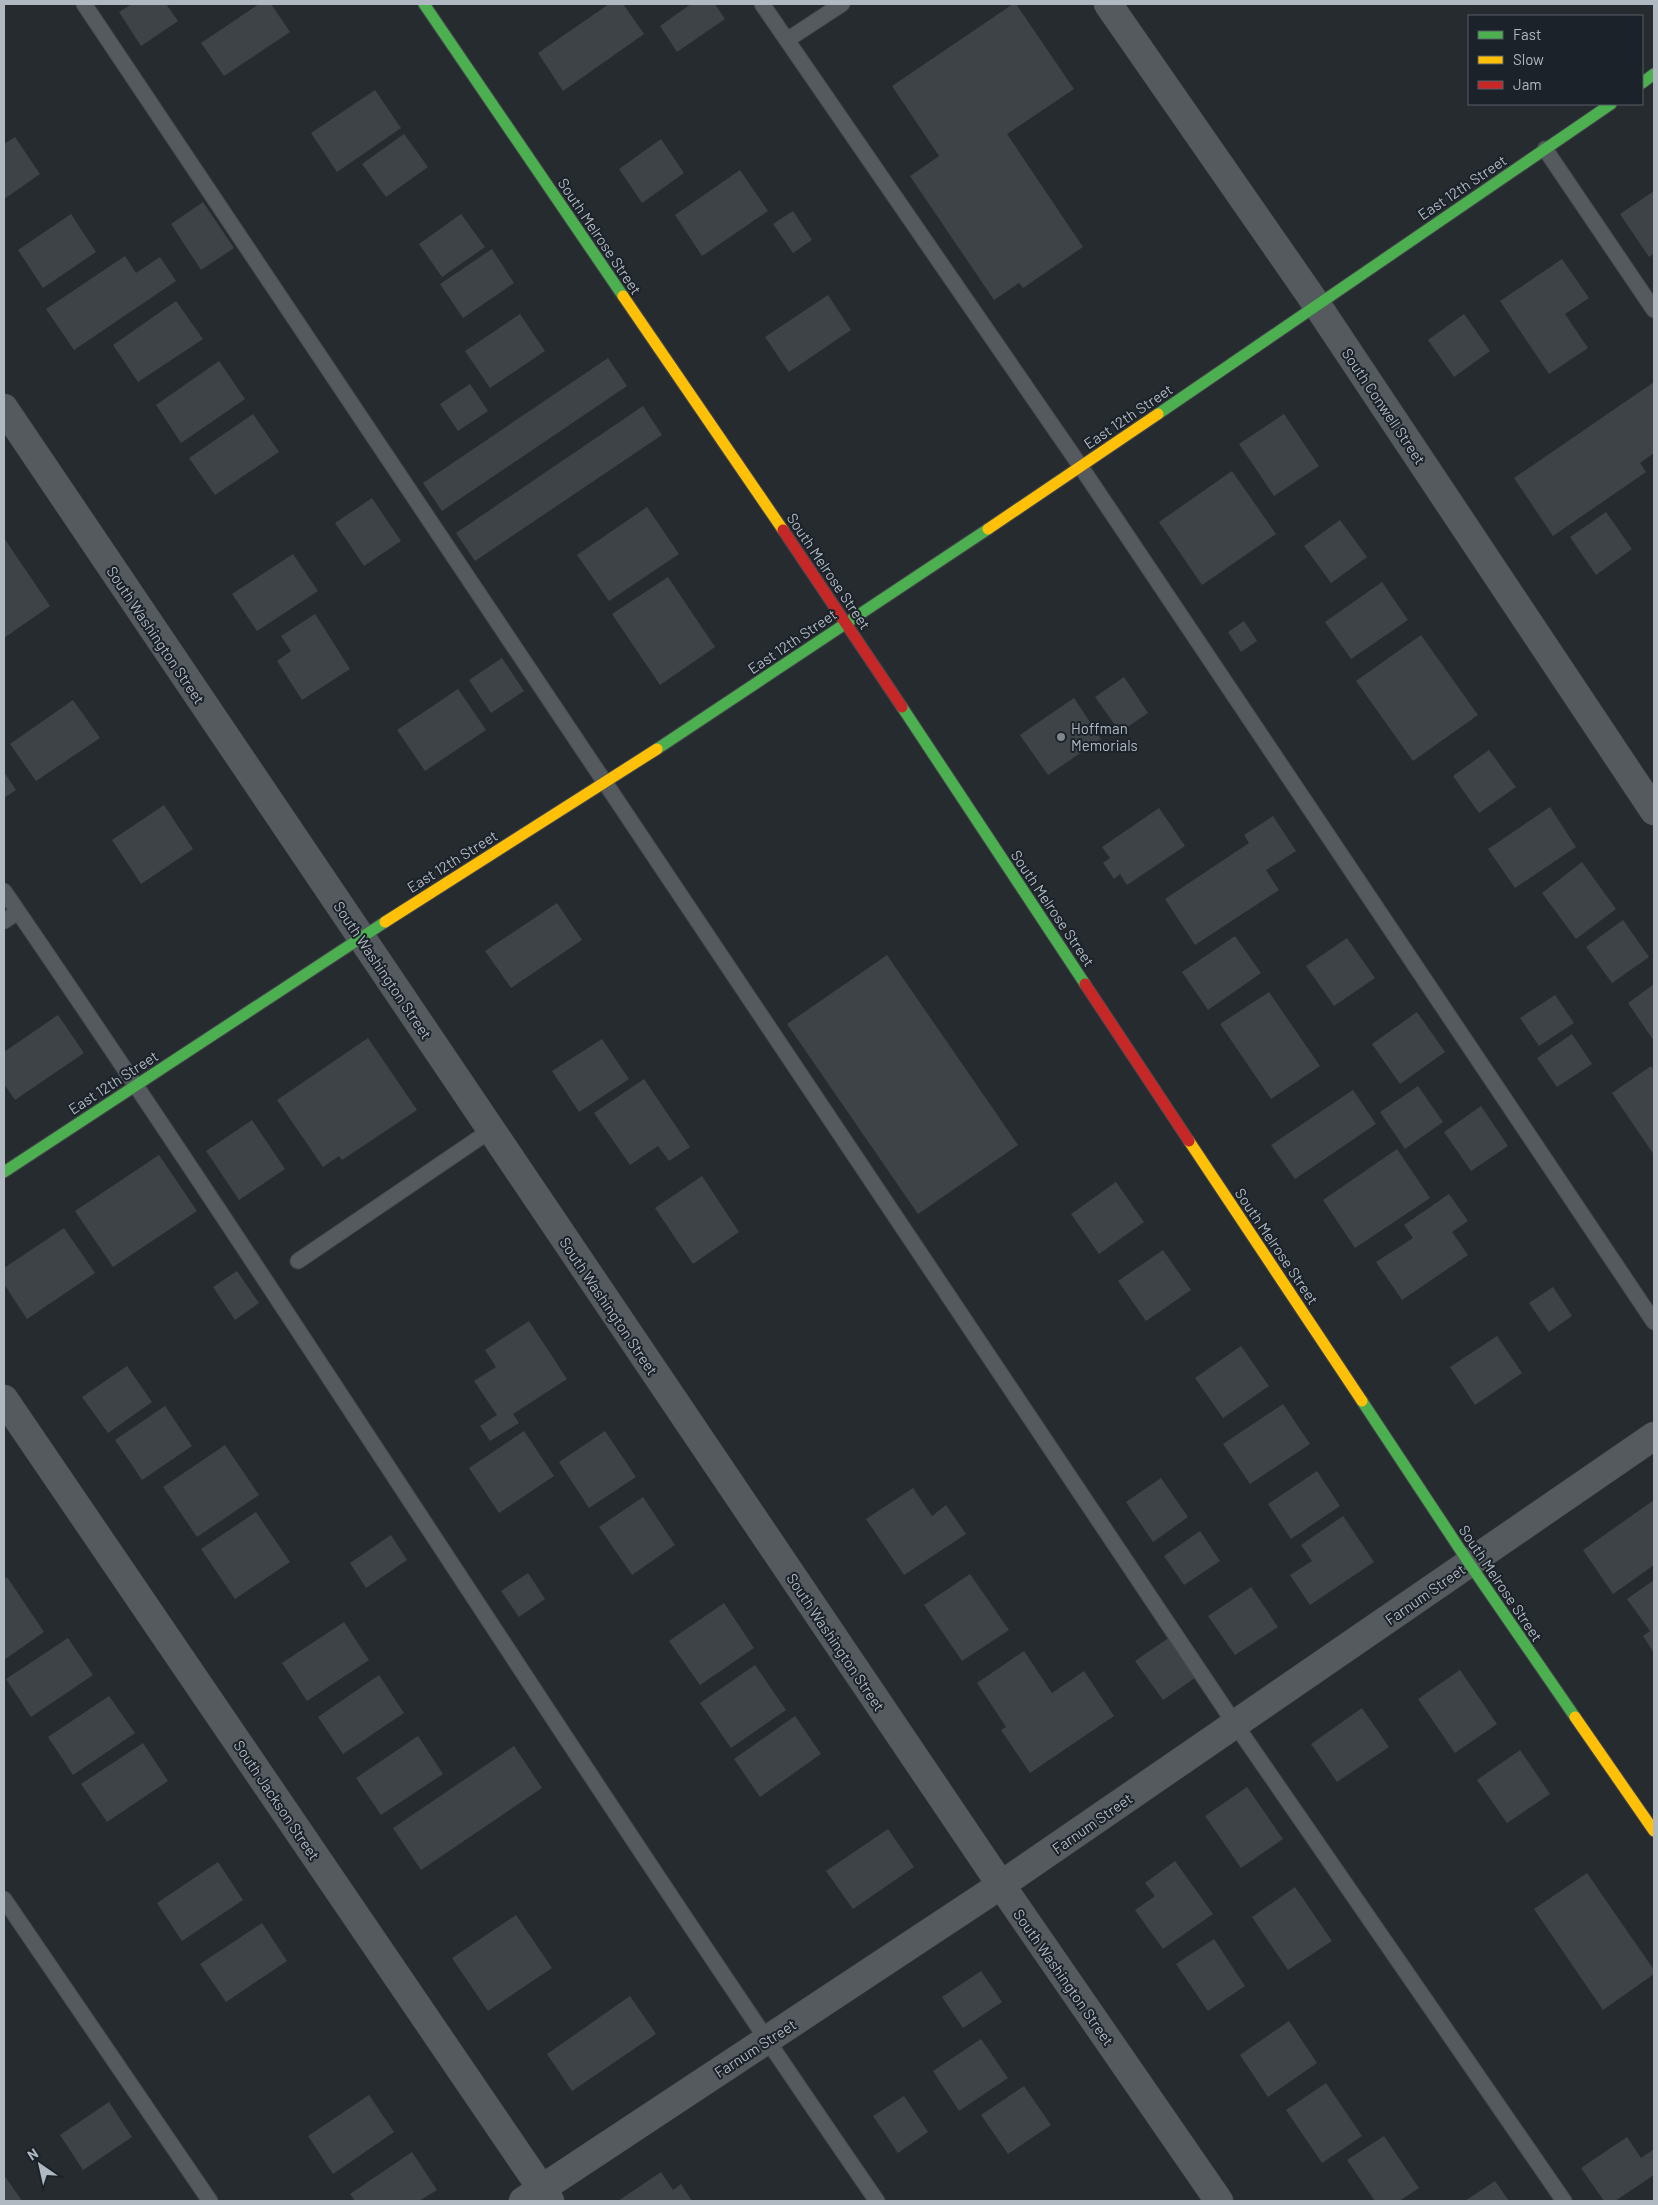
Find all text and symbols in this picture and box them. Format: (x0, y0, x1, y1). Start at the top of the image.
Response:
legend (1468, 15, 1643, 105)
text: Fast (1513, 25, 1541, 43)
text: Slow (1513, 50, 1544, 68)
text: Jam (1513, 75, 1542, 93)
street label: East 12th Street (1414, 151, 1510, 223)
street label: South Melrose Street (554, 174, 646, 298)
street label: South Conwell Street (1338, 345, 1430, 467)
street label: East 12th Street (1080, 380, 1176, 452)
street label: South Melrose Street (783, 509, 875, 633)
street label: South Washington Street (103, 563, 209, 707)
street label: East 12th Street (744, 605, 840, 677)
place label: Hoffman Memorials (1071, 719, 1138, 754)
marker: Hoffman Memorials (1055, 731, 1067, 743)
street label: East 12th Street (403, 826, 501, 896)
street label: South Melrose Street (1007, 846, 1099, 970)
street label: South Washington Street (330, 898, 436, 1042)
street label: East 12th Street (65, 1046, 161, 1118)
street label: South Melrose Street (1231, 1184, 1323, 1308)
street label: South Washington Street (556, 1234, 662, 1378)
street label: South Melrose Street (1455, 1521, 1547, 1645)
street label: Farnum Street (1381, 1560, 1469, 1628)
street label: South Washington Street (783, 1570, 889, 1714)
street label: South Jackson Street (230, 1737, 324, 1863)
street label: Farnum Street (1048, 1789, 1136, 1857)
street label: South Washington Street (1010, 1905, 1118, 2049)
street label: Farnum Street (711, 2015, 799, 2081)
north arrow (15, 2140, 65, 2190)
text: N (24, 2144, 41, 2163)

